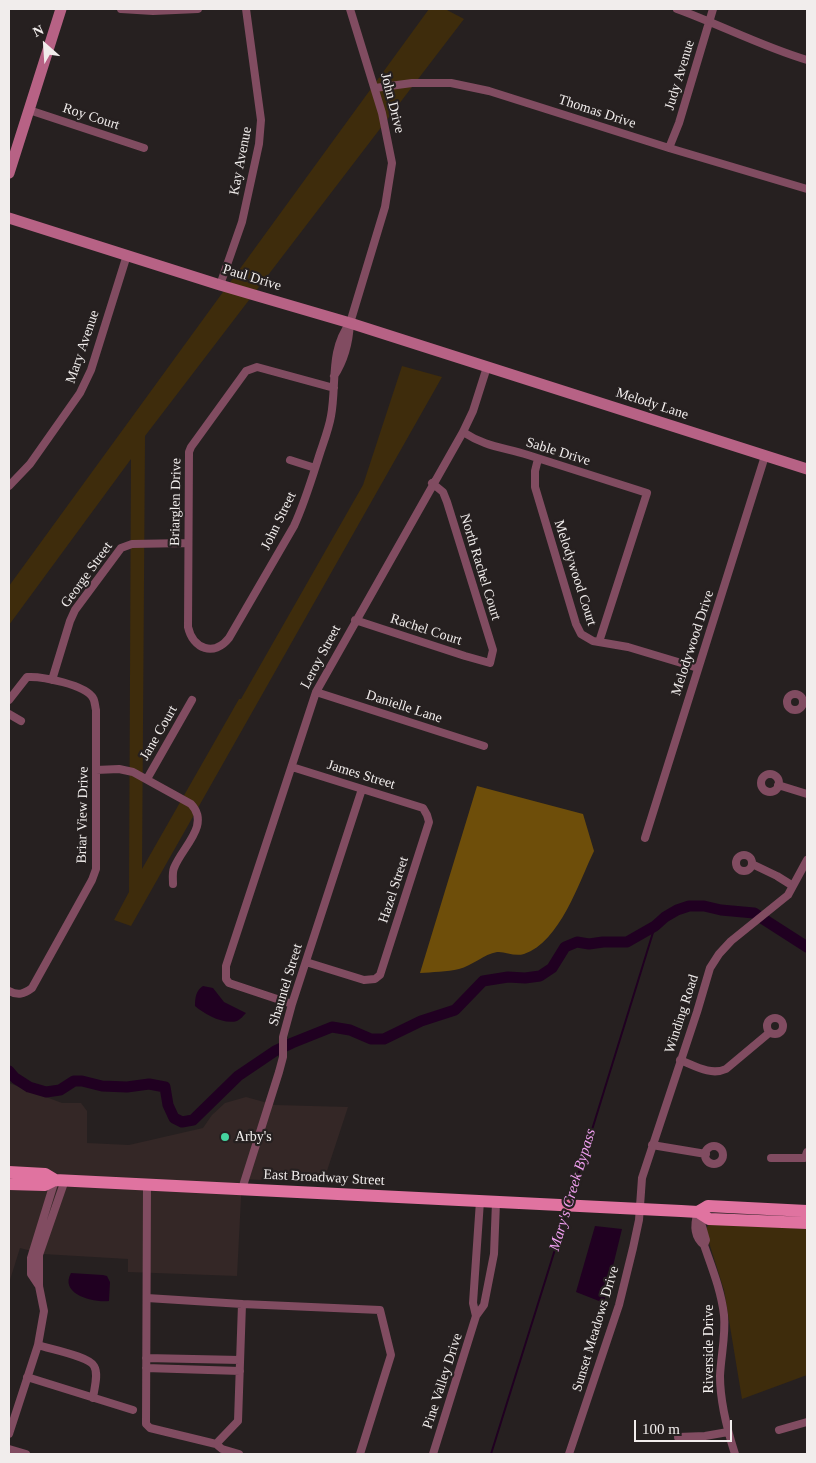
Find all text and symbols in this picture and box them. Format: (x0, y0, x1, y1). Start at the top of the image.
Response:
north arrow (20, 20, 70, 70)
text: N (30, 22, 46, 40)
street label: Judy Avenue (661, 38, 699, 112)
street label: John Drive (376, 71, 408, 135)
street label: Thomas Drive (556, 92, 638, 132)
street label: Roy Court (60, 100, 122, 134)
street label: Kay Avenue (226, 125, 256, 197)
street label: Paul Drive (221, 261, 283, 295)
street label: Mary Avenue (63, 308, 103, 386)
street label: Melody Lane (614, 384, 690, 424)
street label: Sable Drive (524, 434, 592, 470)
street label: Briarglen Drive (167, 458, 185, 546)
street label: John Street (258, 489, 300, 553)
street label: North Rachel Court (456, 512, 504, 622)
street label: Melodywood Court (550, 518, 600, 628)
street label: George Street (58, 539, 116, 611)
street label: Melodywood Drive (668, 588, 718, 698)
street label: Rachel Court (388, 611, 464, 649)
street label: Leroy Street (297, 622, 345, 692)
street label: Danielle Lane (364, 687, 444, 727)
street label: Jane Court (137, 703, 181, 763)
street label: James Street (325, 757, 397, 793)
street label: Briar View Drive (74, 766, 92, 864)
street label: Hazel Street (375, 855, 413, 925)
street label: Shauntel Street (266, 942, 306, 1028)
street label: Winding Road (661, 973, 703, 1055)
water label: Mary's Creek Bypass (546, 1127, 600, 1253)
place label: Arby's (235, 1129, 272, 1145)
marker: Arby's (219, 1131, 231, 1143)
street label: East Broadway Street (263, 1166, 385, 1190)
street label: Sunset Meadows Drive (569, 1264, 623, 1394)
street label: Riverside Drive (701, 1304, 717, 1394)
street label: Pine Valley Drive (420, 1331, 466, 1431)
scale bar (636, 1410, 734, 1442)
text: 100 m (642, 1421, 680, 1437)

